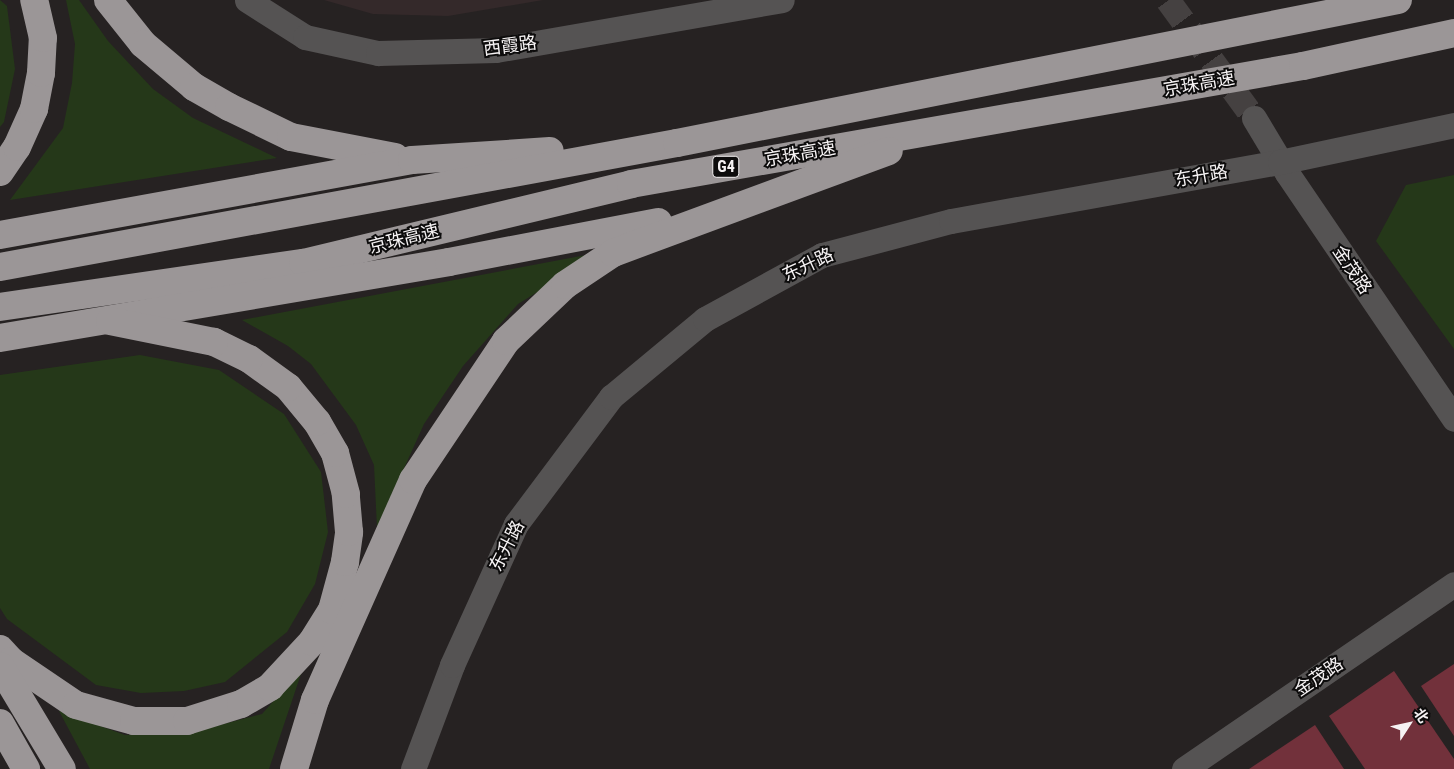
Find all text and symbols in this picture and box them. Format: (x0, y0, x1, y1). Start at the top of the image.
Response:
street label: 西霞路 (482, 32, 538, 60)
street label: 京珠高速 (1162, 67, 1236, 101)
street label: 京珠高速 (763, 137, 837, 171)
road number: G4 (712, 154, 740, 180)
street label: 东升路 (1173, 161, 1229, 191)
street label: 京珠高速 (366, 220, 442, 258)
street label: 金茂路 (1328, 242, 1376, 298)
street label: 东升路 (779, 244, 837, 286)
street label: 东升路 (485, 517, 529, 575)
street label: 金茂路 (1291, 653, 1347, 701)
north arrow (1384, 699, 1434, 749)
text: 北 (1411, 705, 1432, 726)

